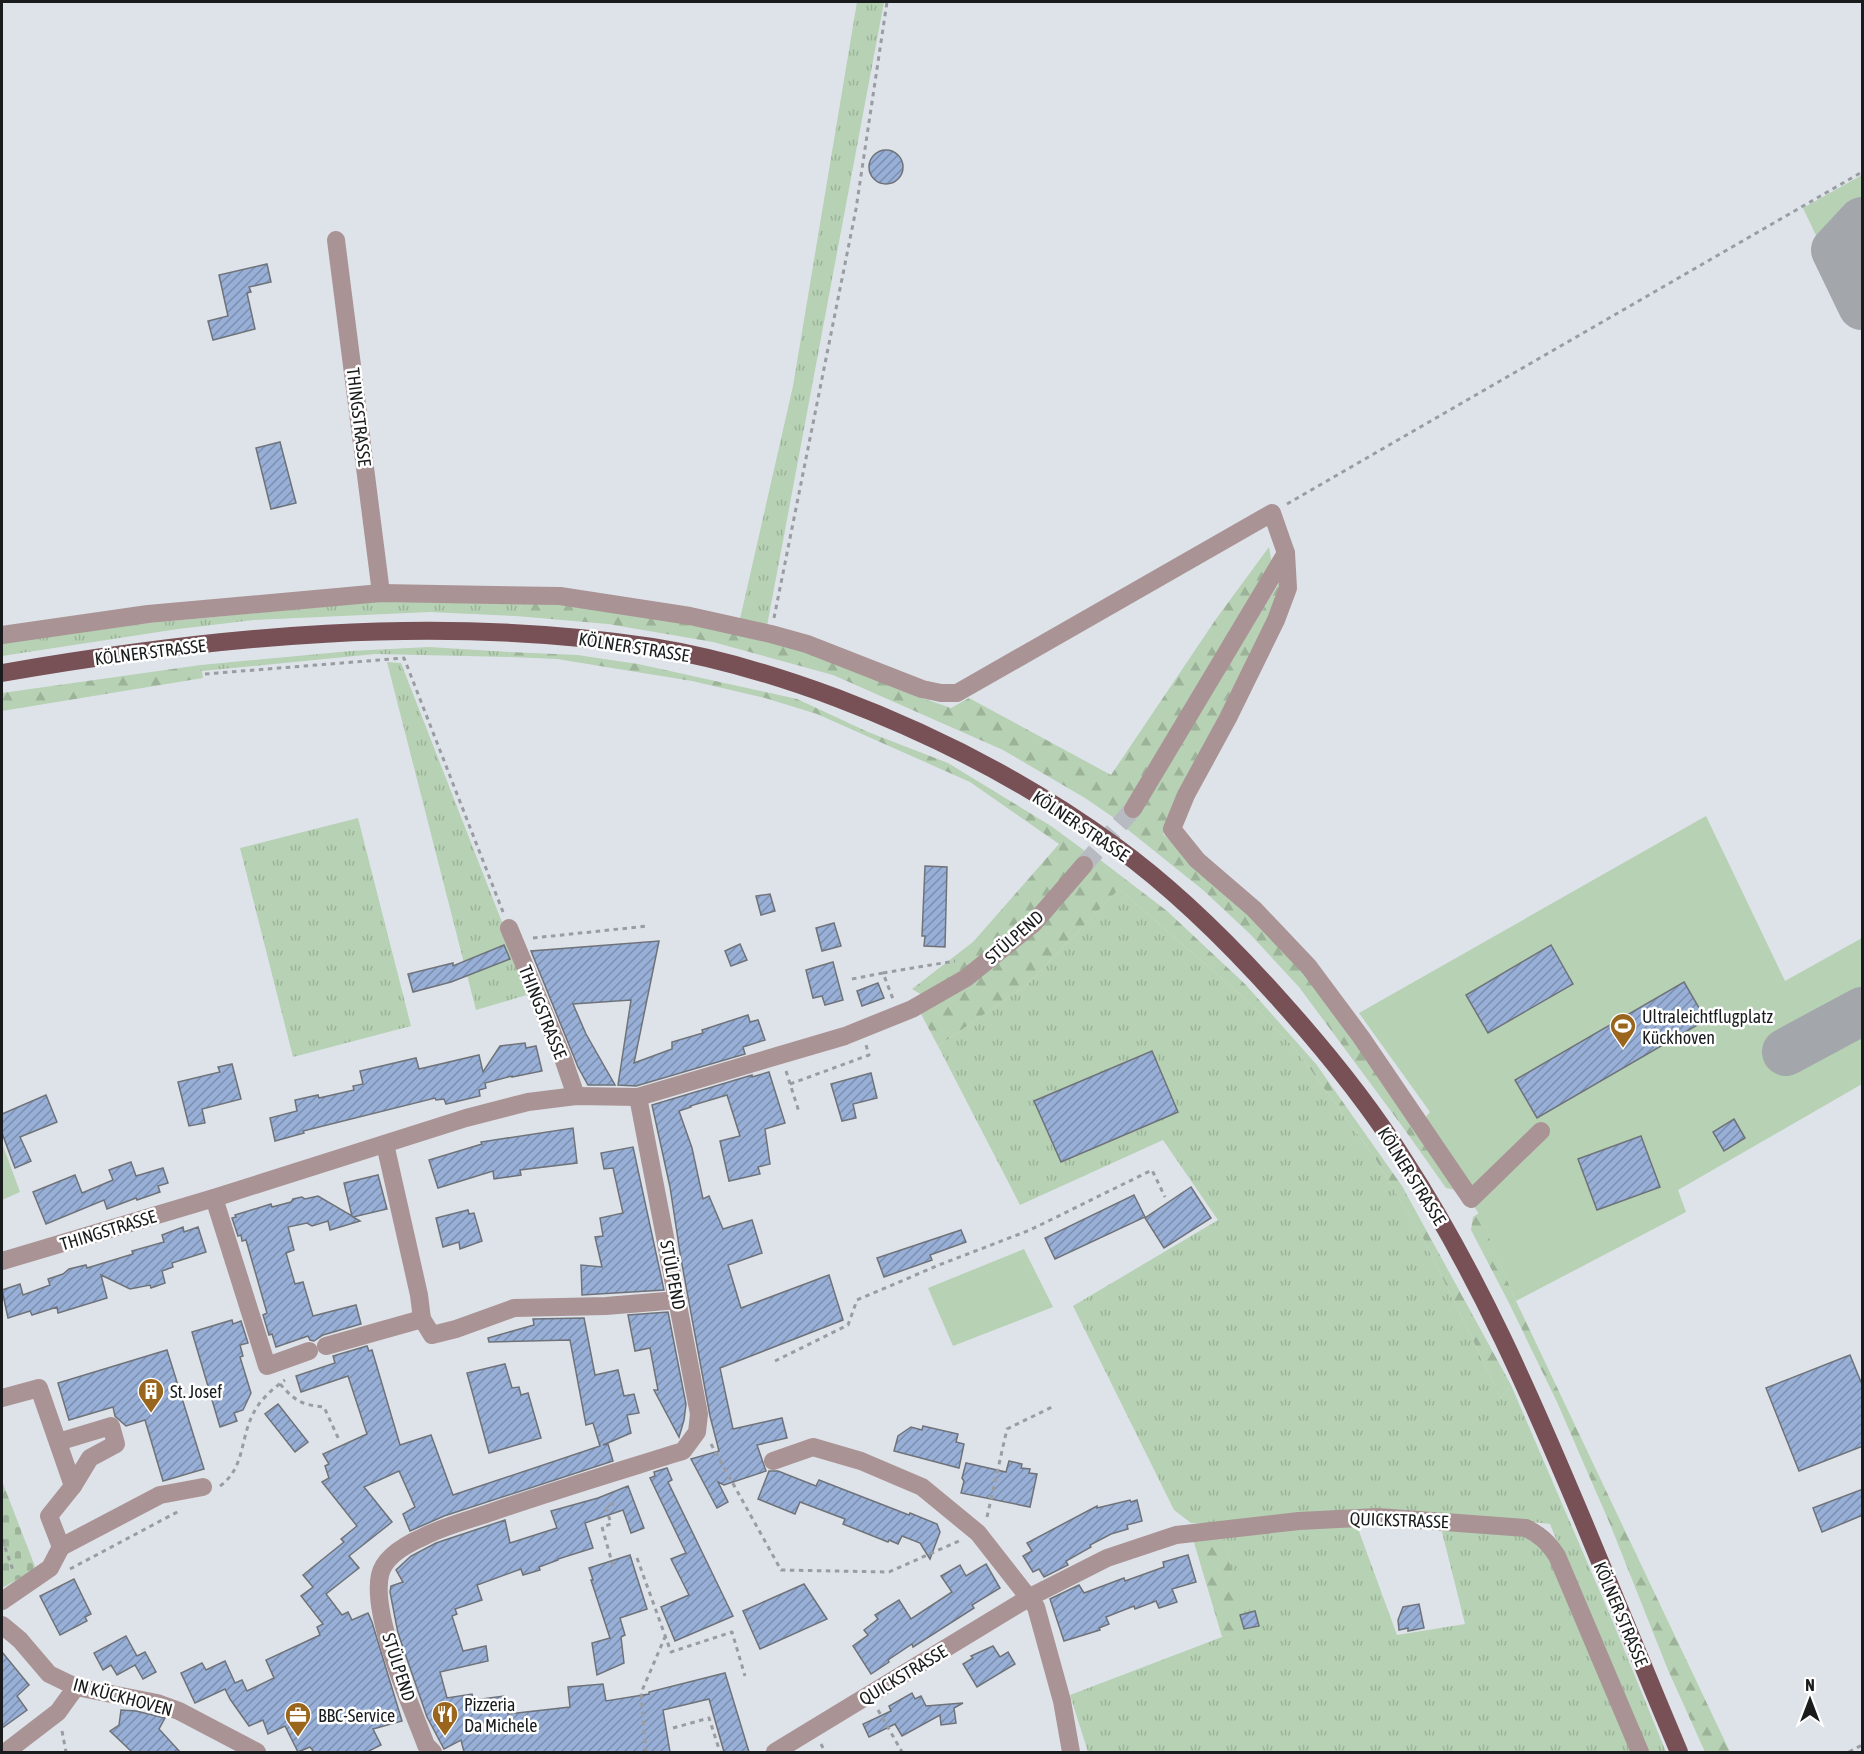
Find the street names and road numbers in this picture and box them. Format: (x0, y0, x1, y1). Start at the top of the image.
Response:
street label: THINGSTRASSE (343, 366, 376, 468)
street label: KÖLNER STRASSE (577, 628, 691, 666)
street label: KÖLNER STRASSE (93, 635, 207, 669)
street label: KÖLNER STRASSE (1029, 786, 1133, 866)
street label: STÜLPEND (981, 906, 1047, 968)
street label: THINGSTRASSE (515, 962, 571, 1062)
street label: KÖLNER STRASSE (1374, 1123, 1451, 1229)
street label: THINGSTRASSE (58, 1205, 159, 1255)
street label: STÜLPEND (656, 1239, 690, 1311)
street label: QUICKSTRASSE (1349, 1508, 1449, 1532)
street label: KÖLNER STRASSE (1590, 1559, 1653, 1670)
street label: STÜLPEND (378, 1630, 420, 1704)
street label: QUICKSTRASSE (855, 1640, 951, 1709)
street label: IN KÜCKHOVEN (71, 1674, 175, 1720)

